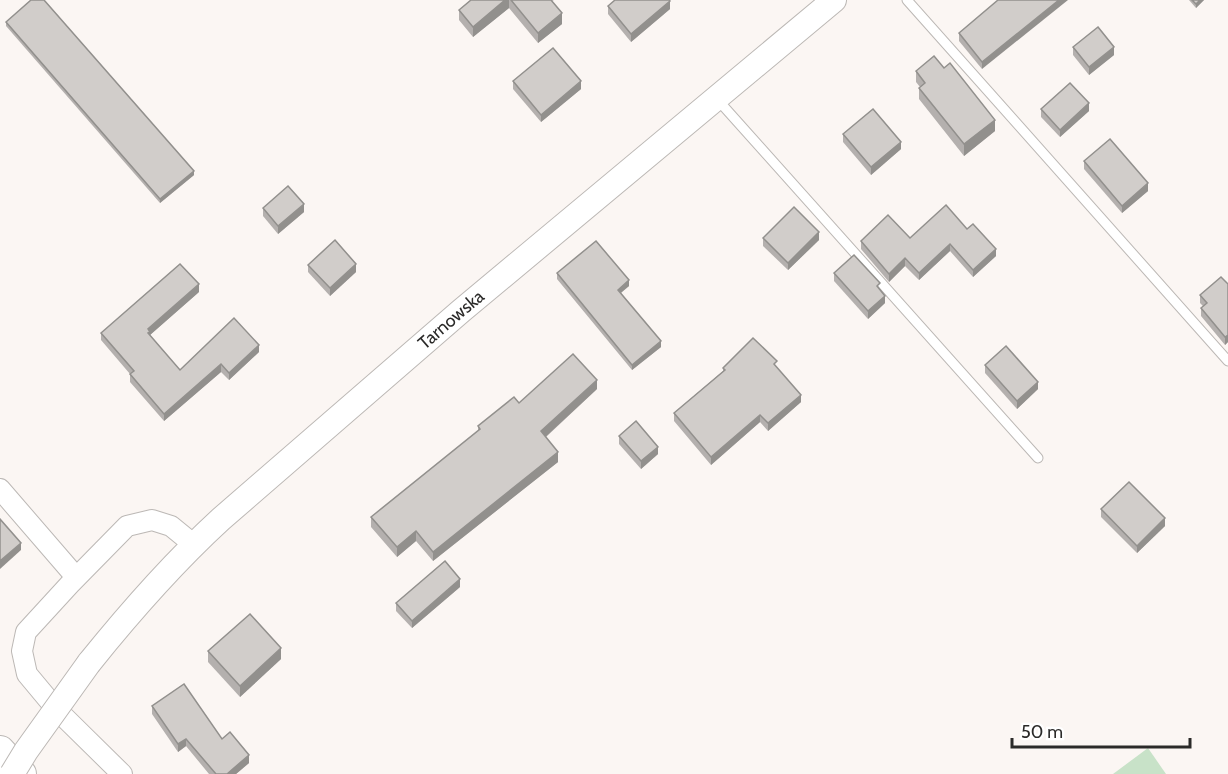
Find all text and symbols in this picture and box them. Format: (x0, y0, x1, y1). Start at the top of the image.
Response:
street label: Tarnowska (414, 285, 489, 354)
scale bar (1012, 711, 1190, 749)
text: 50 m (1021, 721, 1063, 743)

